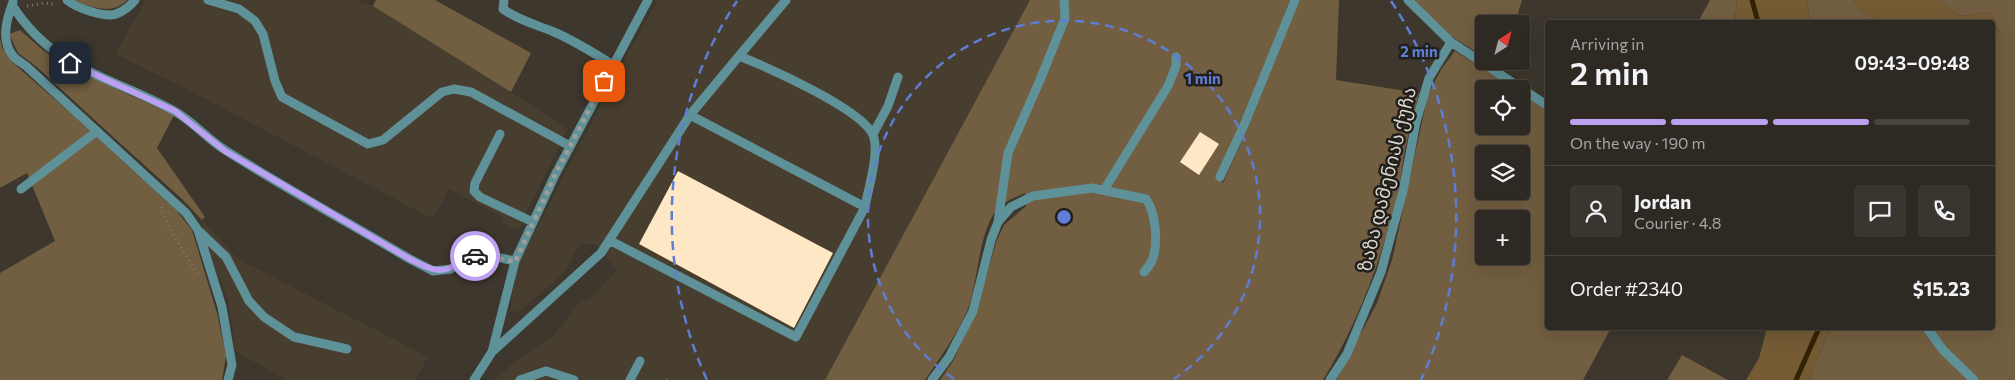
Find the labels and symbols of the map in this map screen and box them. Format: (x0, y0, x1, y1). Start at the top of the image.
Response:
north arrow (1475, 15, 1530, 70)
pin (49, 42, 91, 84)
text: 2 min (1400, 42, 1438, 60)
pin (583, 60, 625, 102)
text: 1 min (1185, 69, 1221, 87)
street label: ზაზა დამენიას ქუჩა (1352, 84, 1422, 274)
centre of rings (1055, 208, 1073, 226)
courier (450, 231, 500, 281)

